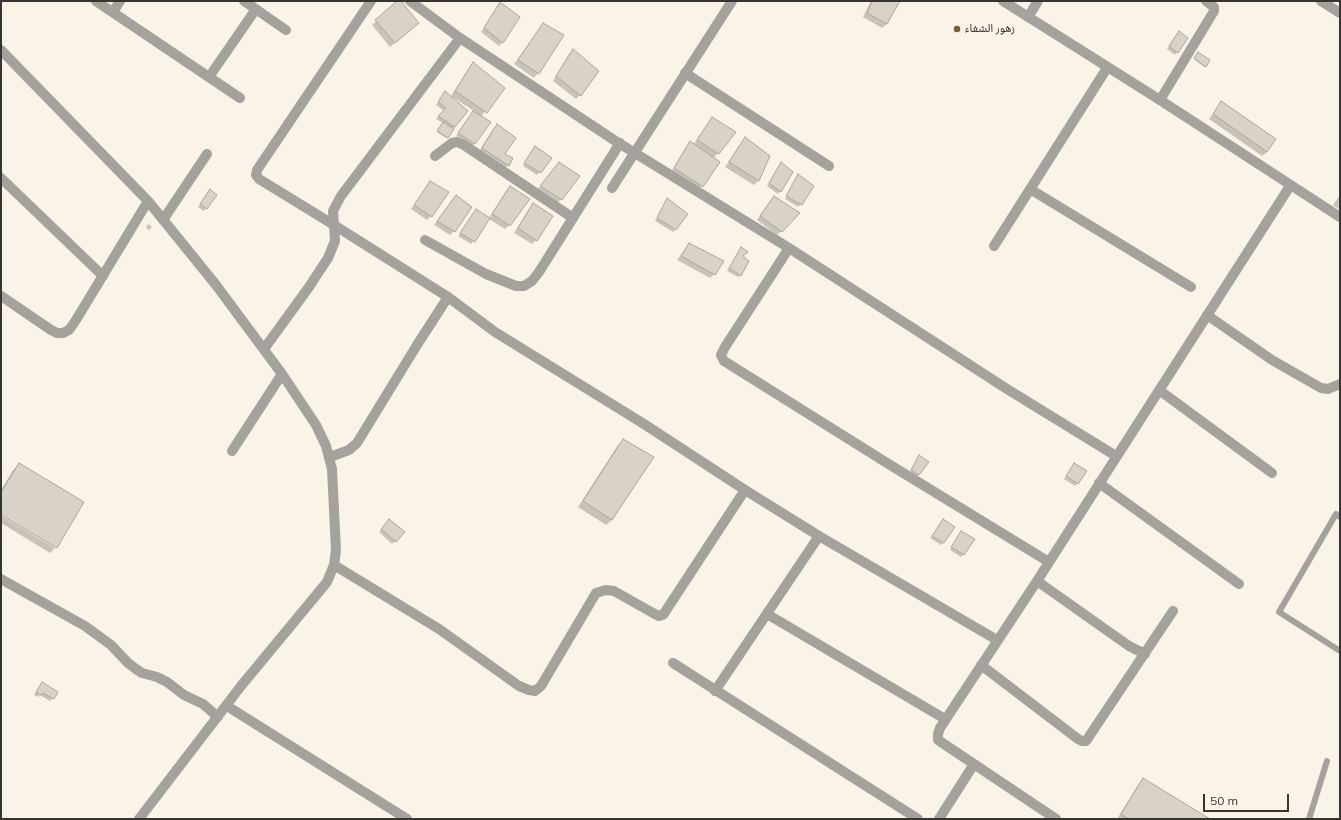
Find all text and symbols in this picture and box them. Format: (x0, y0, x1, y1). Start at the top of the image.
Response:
place label: زهور الشفاء (965, 22, 1015, 36)
marker: زهور الشفاء (952, 24, 962, 34)
scale bar (1205, 786, 1291, 812)
text: 50 m (1210, 793, 1238, 808)

